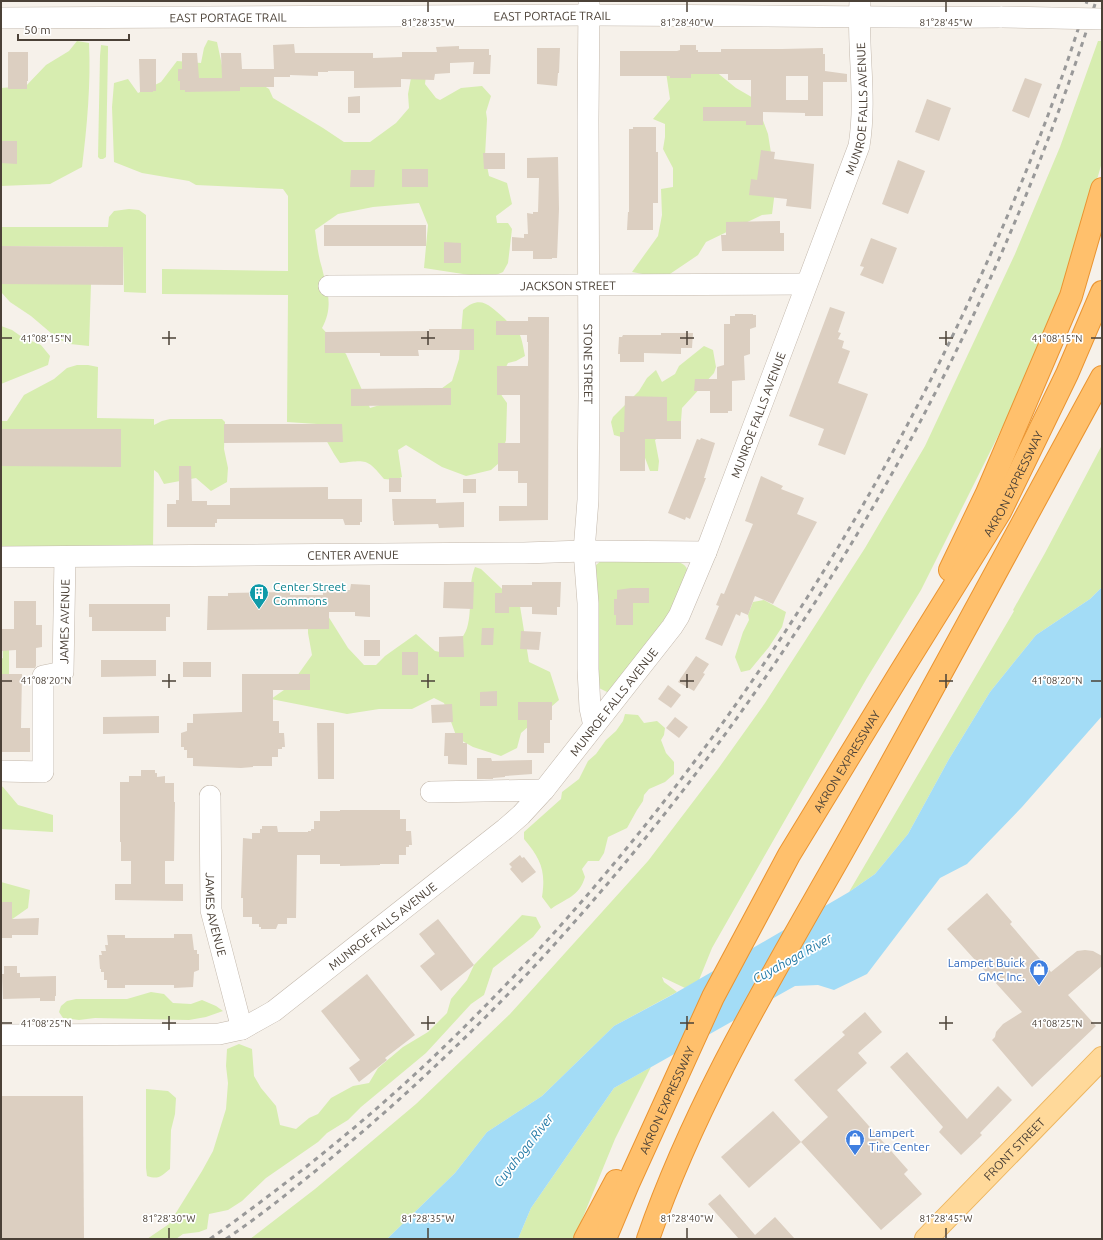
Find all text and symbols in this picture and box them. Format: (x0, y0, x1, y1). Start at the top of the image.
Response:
street label: EAST PORTAGE TRAIL (493, 8, 611, 22)
street label: EAST PORTAGE TRAIL (169, 10, 287, 24)
scale bar (18, 16, 129, 42)
text: 81°28'35"W (402, 17, 454, 28)
text: 81°28'40"W (661, 17, 713, 28)
text: 81°28'45"W (920, 17, 972, 28)
text: 50 m (24, 23, 51, 36)
street label: MUNROE FALLS AVENUE (842, 42, 869, 176)
street label: JACKSON STREET (520, 278, 616, 292)
street label: STONE STREET (582, 324, 596, 405)
text: 41°08'15"N (21, 333, 71, 344)
text: 41°08'15"N (1032, 333, 1082, 344)
street label: MUNROE FALLS AVENUE (728, 350, 787, 480)
street label: AKRON EXPRESSWAY (980, 429, 1045, 538)
street label: CENTER AVENUE (307, 547, 399, 561)
street label: JAMES AVENUE (57, 579, 71, 664)
place label: Center Street Commons (273, 580, 346, 607)
building icon: Center Street Commons (248, 582, 270, 610)
street label: MUNROE FALLS AVENUE (567, 645, 660, 758)
text: 41°08'20"N (21, 675, 71, 686)
text: 41°08'20"N (1032, 675, 1082, 686)
street label: AKRON EXPRESSWAY (810, 708, 882, 814)
street label: JAMES AVENUE (204, 872, 229, 958)
street label: MUNROE FALLS AVENUE (326, 879, 439, 972)
water label: Cuyahoga River (750, 930, 835, 986)
place label: Lampert Buick GMC Inc. (948, 956, 1025, 983)
shop icon: Lampert Buick GMC Inc. (1028, 958, 1050, 986)
text: 41°08'25"N (21, 1018, 71, 1029)
text: 41°08'25"N (1032, 1018, 1082, 1029)
street label: AKRON EXPRESSWAY (636, 1044, 696, 1156)
water label: Cuyahoga River (490, 1110, 556, 1189)
street label: FRONT STREET (981, 1115, 1047, 1182)
place label: Lampert Tire Center (869, 1126, 930, 1153)
shop icon: Lampert Tire Center (844, 1128, 866, 1156)
text: 81°28'30"W (143, 1213, 195, 1224)
text: 81°28'35"W (402, 1213, 454, 1224)
text: 81°28'40"W (661, 1213, 713, 1224)
text: 81°28'45"W (920, 1213, 972, 1224)

